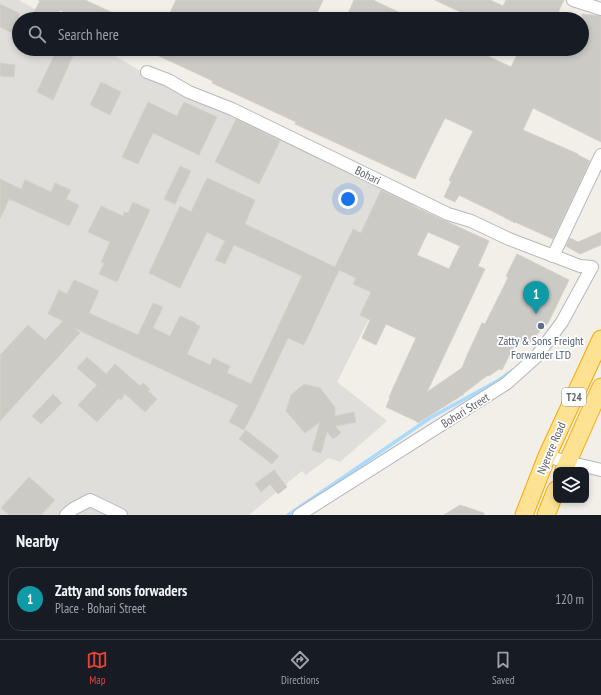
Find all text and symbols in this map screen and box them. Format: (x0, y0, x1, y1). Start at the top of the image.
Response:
search box (12, 12, 589, 56)
icon: search (26, 23, 48, 45)
text: Search here (58, 25, 119, 44)
street label: Bohari (353, 162, 383, 188)
your location (338, 189, 358, 209)
pin: 1 (523, 281, 549, 314)
marker: Zatty & Sons Freight Forwarder LTD (536, 321, 546, 331)
place label: Zatty & Sons Freight Forwarder LTD (498, 333, 584, 362)
road number: T24 (562, 388, 586, 406)
street label: Bohari Street (438, 389, 493, 431)
street label: Nyerere Road (533, 420, 569, 476)
map controls (553, 467, 589, 503)
button: layers (553, 467, 589, 503)
text: Nearby (16, 530, 59, 552)
text: Zatty and sons forwaders (55, 581, 187, 600)
text: 1 (27, 591, 33, 608)
text: 120 m (555, 591, 584, 608)
text: Place · Bohari Street (55, 600, 146, 617)
tab: Map (86, 649, 108, 687)
tab: Directions (281, 649, 319, 687)
tab: Saved (492, 649, 515, 687)

